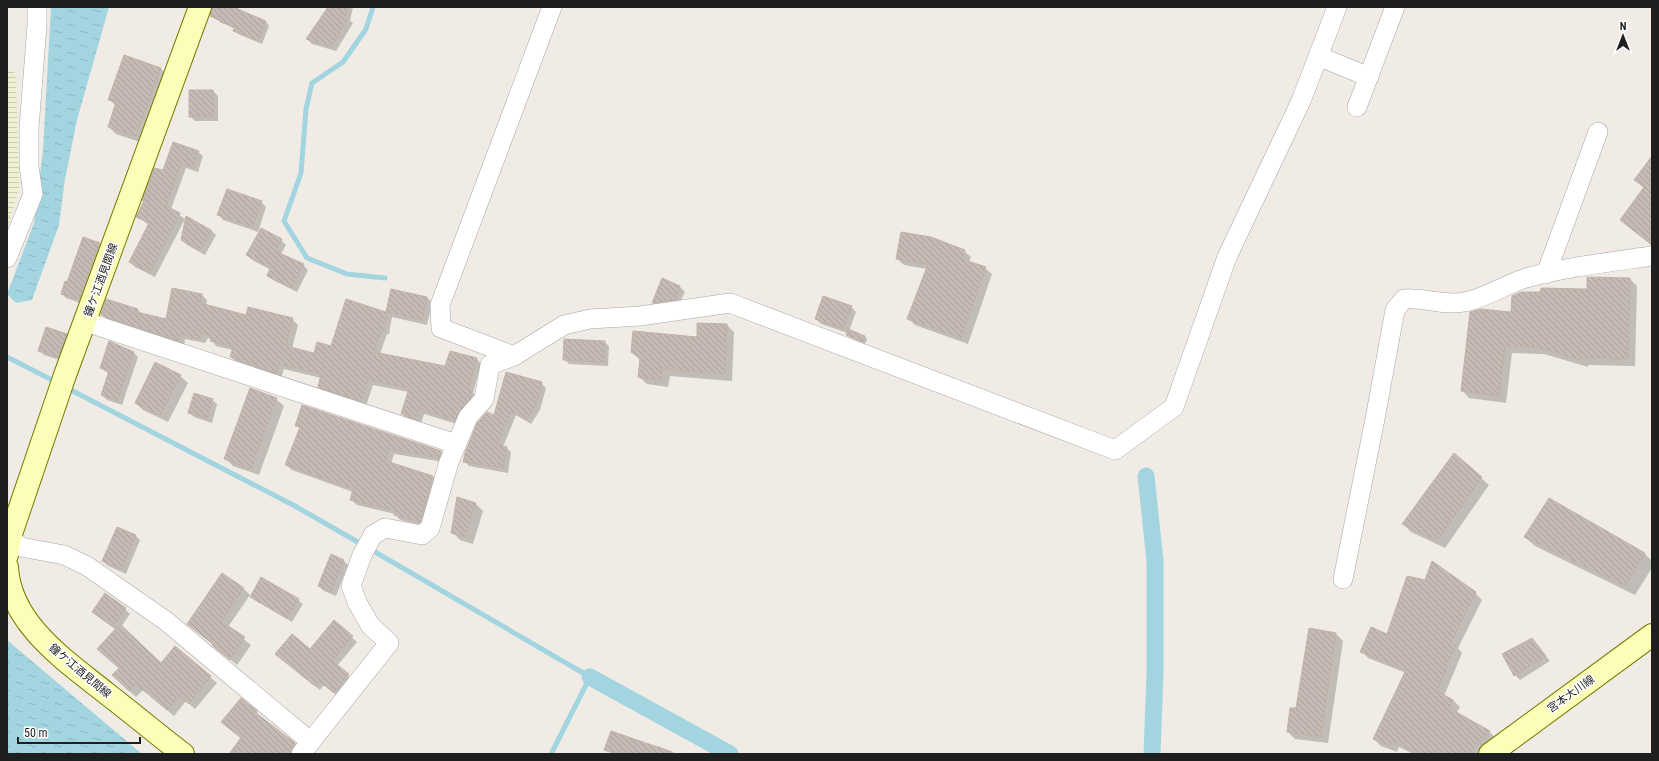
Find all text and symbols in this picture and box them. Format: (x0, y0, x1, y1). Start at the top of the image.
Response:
north arrow (1603, 16, 1643, 56)
text: N (1620, 20, 1627, 33)
street label: 鐘ケ江酒見間線 (82, 242, 120, 318)
street label: 鐘ケ江酒見間線 (46, 641, 114, 701)
street label: 宮本大川線 (1545, 673, 1597, 715)
scale bar (18, 719, 140, 745)
text: 50 m (24, 726, 48, 740)

